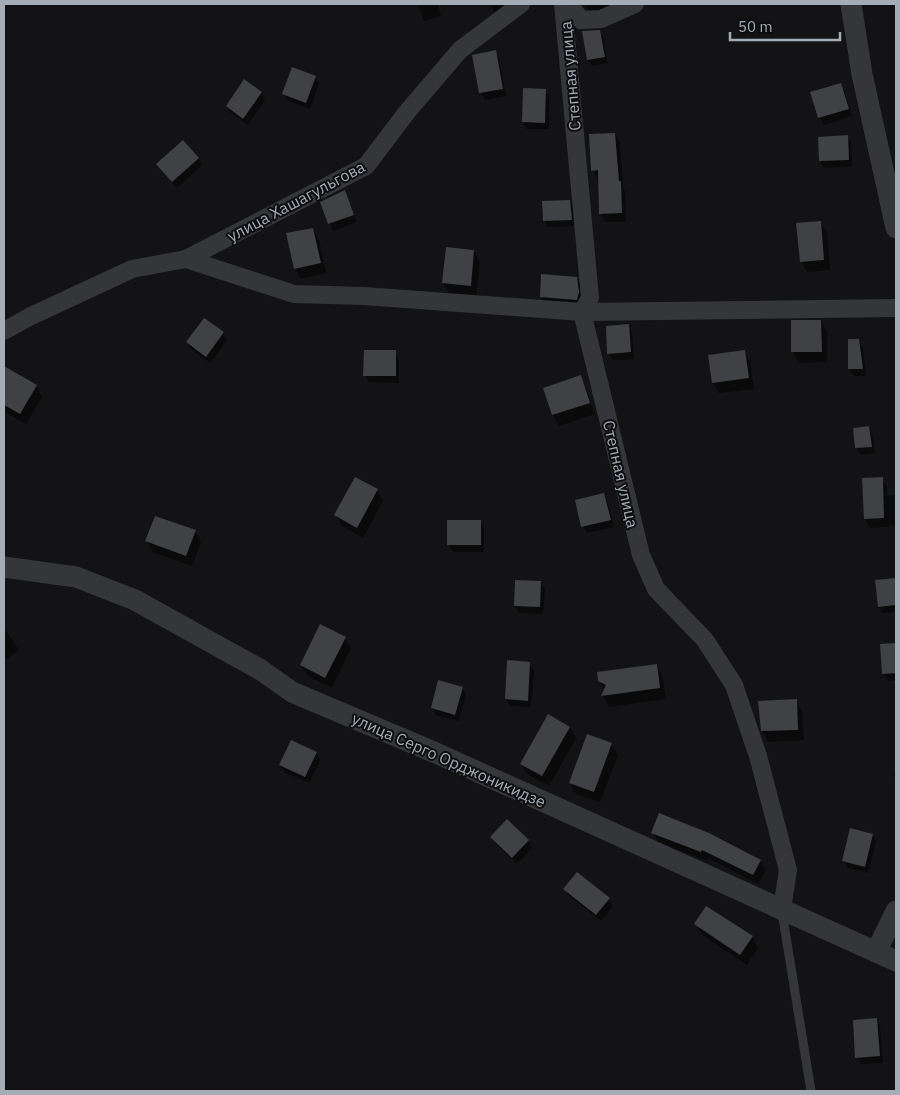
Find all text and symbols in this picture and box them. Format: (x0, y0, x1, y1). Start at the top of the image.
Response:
scale bar (730, 10, 840, 42)
text: 50 m (738, 17, 773, 36)
street label: Степная улица (555, 20, 585, 132)
street label: улица Хашагульгова (224, 156, 369, 246)
street label: Степная улица (599, 418, 643, 530)
street label: улица Серго Орджоникидзе (349, 708, 549, 812)

